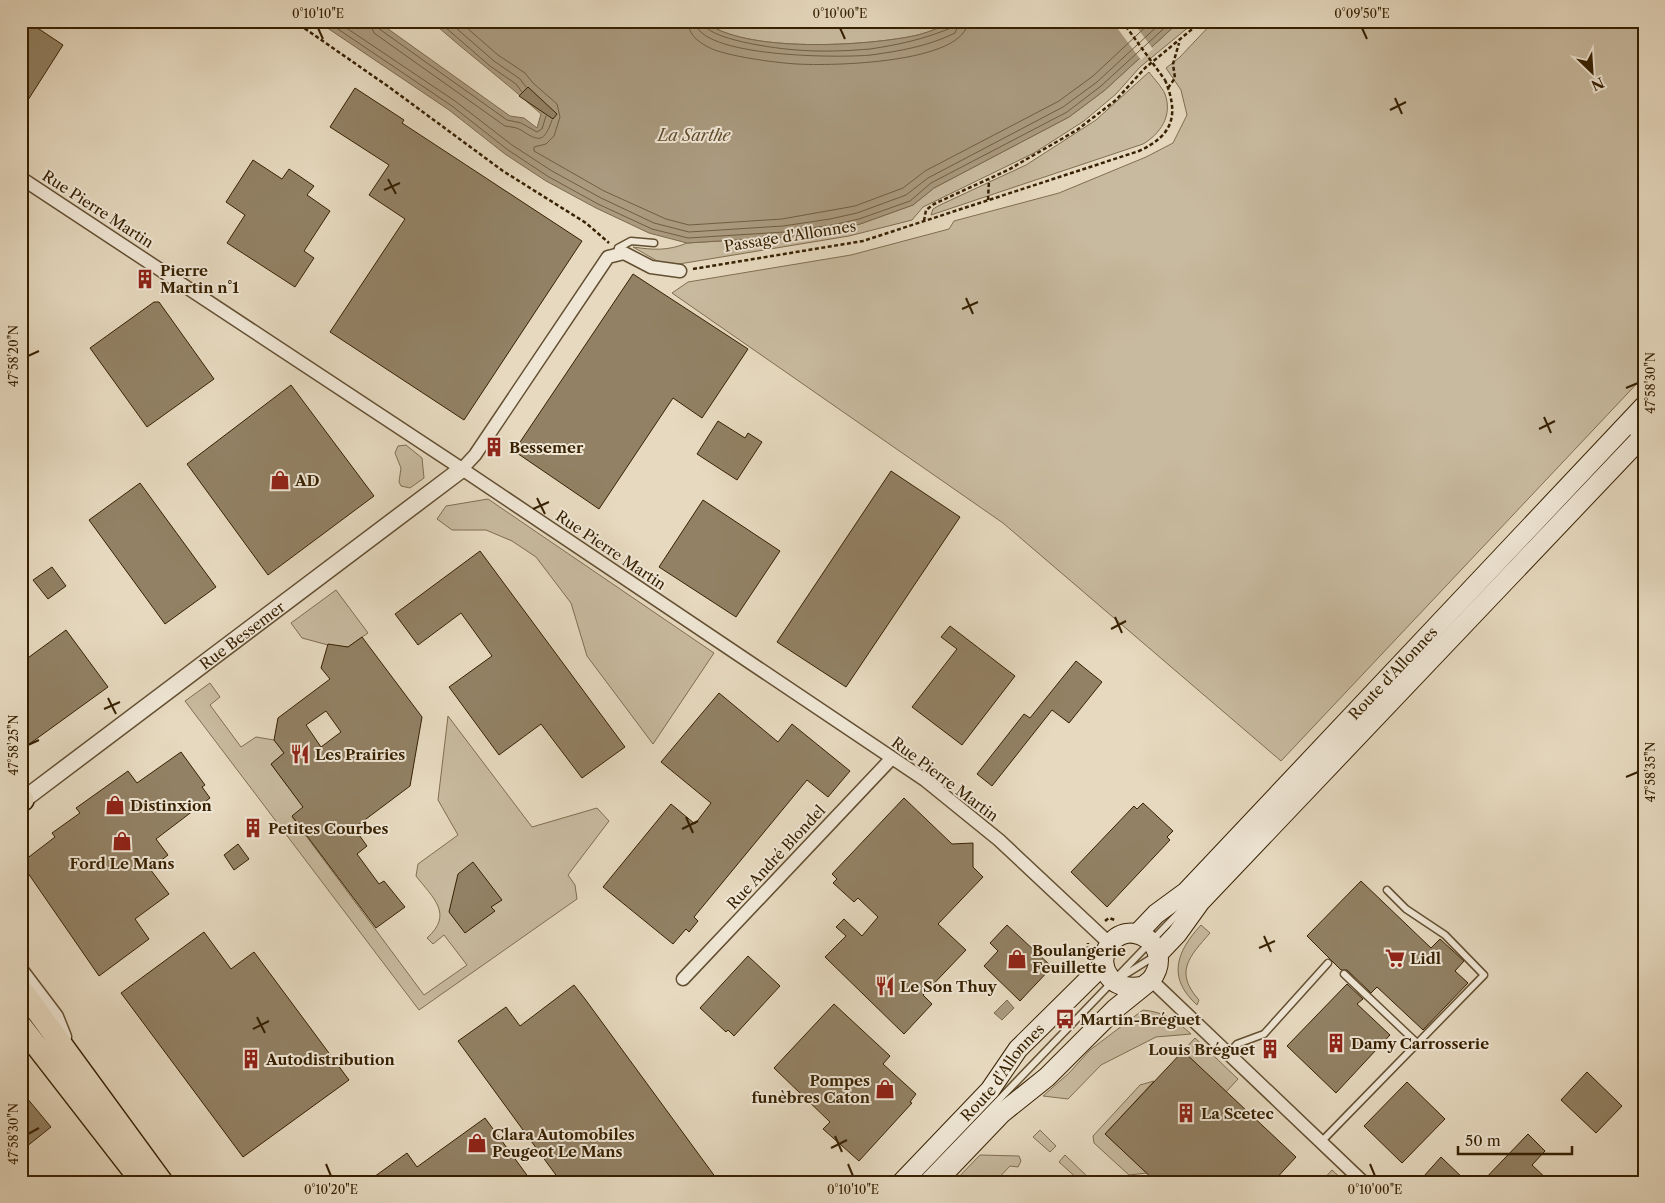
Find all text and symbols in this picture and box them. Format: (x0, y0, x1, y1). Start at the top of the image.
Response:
text: 0°10'10"E (292, 6, 344, 21)
text: 0°10'00"E (813, 6, 867, 21)
text: 0°09'50"E (1334, 6, 1390, 21)
north arrow (1568, 48, 1618, 98)
text: N (1588, 73, 1607, 95)
water label: La Sarthe (656, 125, 731, 145)
street label: Rue Pierre Martin (39, 166, 158, 252)
street label: Passage d'Allonnes (723, 216, 857, 256)
place label: Pierre Martin n°1 (160, 261, 239, 297)
building icon: Pierre Martin n°1 (134, 268, 156, 290)
text: 47°58'20"N (6, 325, 21, 387)
text: 47°58'30"N (1643, 352, 1658, 414)
building icon: Bessemer (483, 436, 505, 458)
place label: Bessemer (509, 438, 584, 457)
shop icon: AD (269, 469, 291, 491)
place label: AD (294, 471, 320, 490)
street label: Rue Pierre Martin (552, 506, 670, 594)
street label: Rue Bessemer (195, 596, 289, 673)
street label: Route d'Allonnes (1344, 622, 1441, 724)
text: 47°58'25"N (6, 715, 21, 775)
street label: Rue Pierre Martin (888, 733, 1003, 826)
text: 47°58'35"N (1643, 742, 1658, 802)
restaurant icon: Les Prairies (289, 743, 311, 765)
place label: Les Prairies (315, 745, 405, 764)
shop icon: Distinxion (104, 794, 126, 816)
place label: Distinxion (130, 796, 213, 815)
street label: Rue André Blondel (723, 801, 830, 913)
building icon: Petites Courbes (242, 817, 264, 839)
place label: Petites Courbes (268, 819, 389, 838)
shop icon: Ford Le Mans (111, 830, 133, 852)
place label: Ford Le Mans (70, 854, 174, 873)
place label: Boulangerie Feuillette (1032, 941, 1126, 977)
supermarket icon: Lidl (1384, 947, 1406, 969)
shop icon: Boulangerie Feuillette (1006, 948, 1028, 970)
place label: Lidl (1410, 949, 1441, 968)
restaurant icon: Le Son Thuy (874, 975, 896, 997)
place label: Le Son Thuy (900, 977, 997, 996)
bus stop icon: Martin-Bréguet (1054, 1008, 1076, 1030)
place label: Martin-Bréguet (1080, 1010, 1201, 1029)
street label: Route d'Allonnes (956, 1019, 1048, 1125)
building icon: Damy Carrosserie (1325, 1032, 1347, 1054)
place label: Damy Carrosserie (1351, 1034, 1489, 1053)
building icon: Louis Bréguet (1259, 1038, 1281, 1060)
place label: Louis Bréguet (1148, 1040, 1255, 1059)
building icon: Autodistribution (240, 1048, 262, 1070)
place label: Autodistribution (265, 1050, 395, 1069)
place label: Pompes funèbres Caton (751, 1071, 871, 1107)
shop icon: Pompes funèbres Caton (874, 1078, 896, 1100)
building icon: La Scetec (1175, 1102, 1197, 1124)
text: 47°58'30"N (6, 1103, 21, 1165)
place label: La Scetec (1201, 1104, 1274, 1123)
scale bar (1458, 1123, 1571, 1155)
place label: Clara Automobiles Peugeot Le Mans (492, 1125, 635, 1161)
text: 50 m (1465, 1131, 1501, 1150)
shop icon: Clara Automobiles Peugeot Le Mans (466, 1132, 488, 1154)
text: 0°10'20"E (304, 1182, 358, 1197)
text: 0°10'10"E (827, 1182, 879, 1197)
text: 0°10'00"E (1348, 1182, 1402, 1197)

